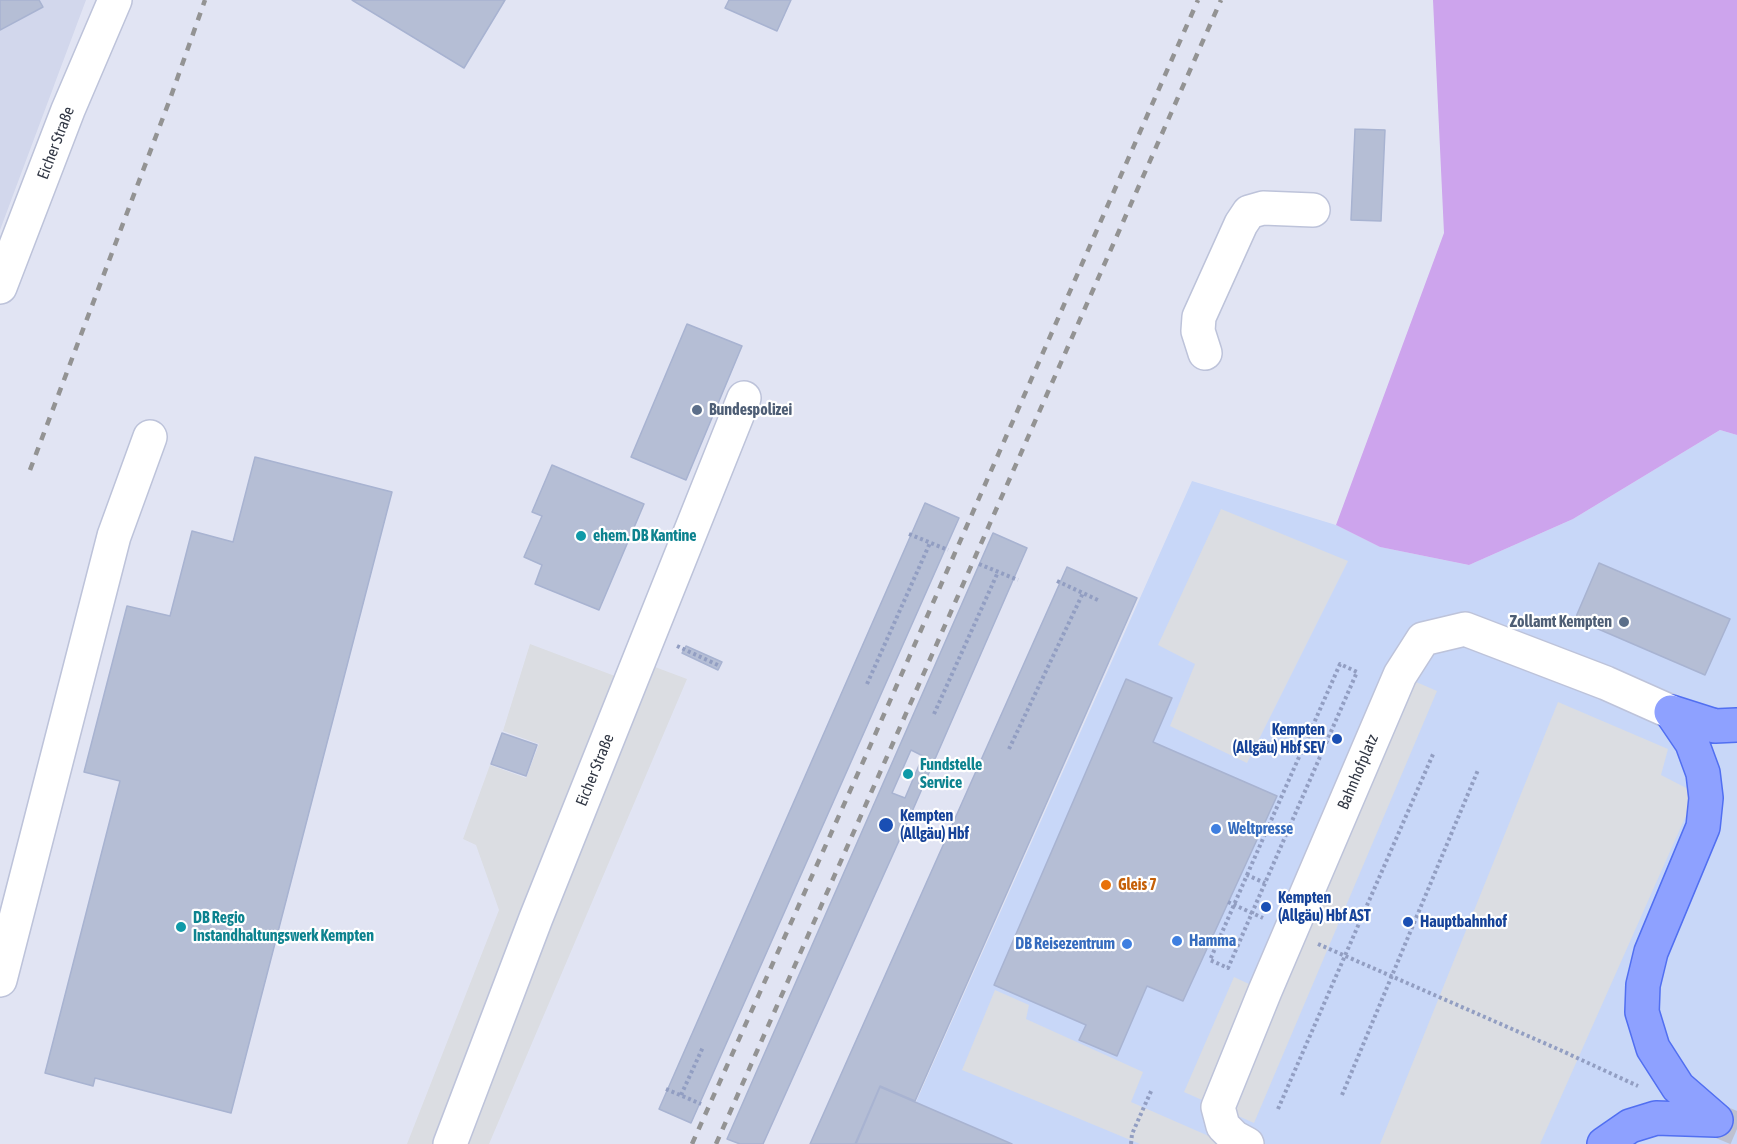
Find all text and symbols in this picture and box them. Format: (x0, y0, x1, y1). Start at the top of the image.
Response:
street label: Eicher Straße (33, 104, 79, 182)
place label: Bundespolizei (709, 400, 792, 420)
marker: Bundespolizei (690, 403, 704, 417)
place label: ehem. DB Kantine (593, 526, 697, 546)
marker: ehem. DB Kantine (574, 529, 588, 543)
place label: Zollamt Kempten (1510, 612, 1612, 632)
marker: Zollamt Kempten (1617, 615, 1631, 629)
place label: Kempten (Allgäu) Hbf SEV (1232, 720, 1325, 758)
street label: Eicher Straße (572, 731, 618, 809)
street label: Bahnhofplatz (1334, 731, 1382, 813)
marker: Kempten (Allgäu) Hbf SEV (1330, 732, 1344, 746)
place label: Fundstelle Service (920, 755, 982, 793)
marker: Fundstelle Service (901, 767, 915, 781)
place label: Kempten (Allgäu) Hbf (900, 806, 969, 844)
marker: Kempten (Allgäu) Hbf (877, 816, 895, 834)
place label: Weltpresse (1228, 819, 1293, 839)
marker: Weltpresse (1209, 822, 1223, 836)
place label: Gleis 7 (1118, 875, 1157, 895)
marker: Gleis 7 (1099, 878, 1113, 892)
place label: Kempten (Allgäu) Hbf AST (1278, 888, 1371, 926)
marker: Kempten (Allgäu) Hbf AST (1259, 900, 1273, 914)
place label: DB Regio Instandhaltungswerk Kempten (193, 908, 374, 946)
place label: Hauptbahnhof (1420, 912, 1507, 932)
marker: Hauptbahnhof (1401, 915, 1415, 929)
marker: DB Regio Instandhaltungswerk Kempten (174, 920, 188, 934)
place label: Hamma (1189, 931, 1236, 951)
place label: DB Reisezentrum (1015, 934, 1115, 954)
marker: Hamma (1170, 934, 1184, 948)
marker: DB Reisezentrum (1120, 937, 1134, 951)

